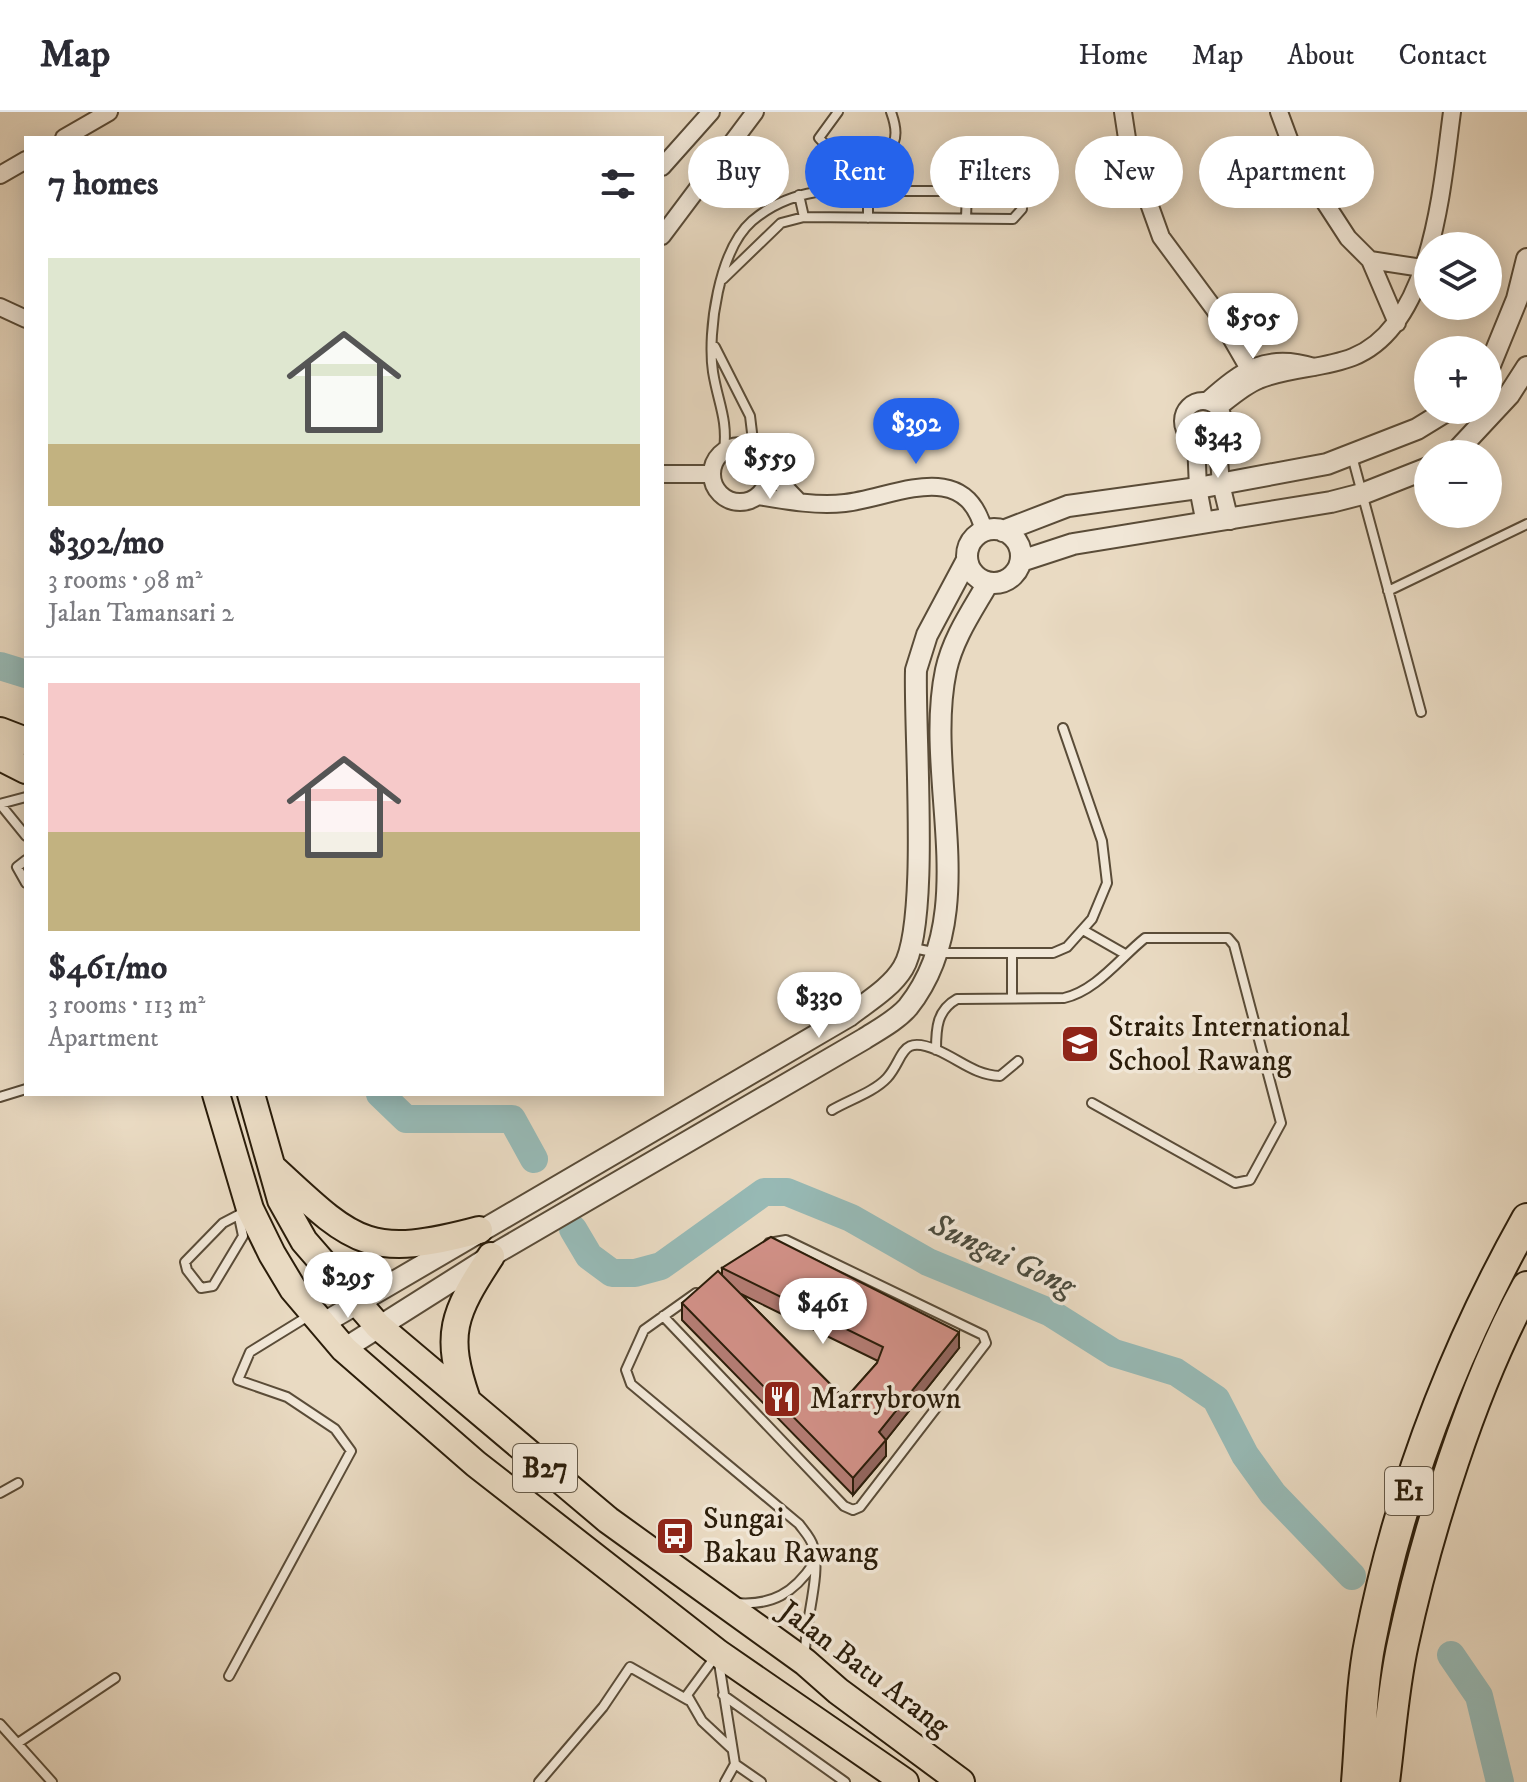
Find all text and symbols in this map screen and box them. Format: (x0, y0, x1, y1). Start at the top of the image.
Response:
text: Map (40, 31, 110, 79)
text: Home (1079, 38, 1148, 73)
text: Map (1192, 38, 1243, 73)
text: About (1287, 38, 1354, 73)
text: Contact (1398, 38, 1487, 73)
chip: Buy (688, 136, 789, 208)
chip: Rent (805, 136, 914, 208)
chip: Filters (930, 136, 1059, 208)
chip: New (1075, 136, 1183, 208)
chip: Apartment (1199, 136, 1374, 208)
icon: filters (596, 162, 640, 206)
text: 7 homes (48, 163, 158, 205)
map controls (1414, 232, 1502, 528)
button: layers (1414, 232, 1502, 320)
pin: $505 (1206, 293, 1300, 361)
text: $505 (1226, 302, 1280, 335)
icon: home (272, 310, 416, 454)
button: + (1414, 336, 1502, 424)
pin: $392 (869, 398, 963, 466)
text: $392 (891, 407, 941, 440)
pin: $343 (1171, 412, 1265, 480)
text: $343 (1194, 421, 1242, 454)
pin: $559 (723, 433, 817, 501)
button: − (1414, 440, 1502, 528)
text: $559 (743, 442, 797, 475)
text: $392/mo (48, 522, 164, 564)
text: 3 rooms · 98 m² (48, 564, 203, 597)
text: Jalan Tamansari 2 (48, 597, 234, 630)
icon: home (272, 735, 416, 879)
text: $461/mo (48, 947, 167, 989)
pin: $330 (772, 972, 866, 1040)
text: $330 (795, 981, 843, 1014)
text: 3 rooms · 113 m² (48, 989, 205, 1022)
place label: Straits International School Rawang (1108, 1009, 1350, 1080)
text: Apartment (48, 1022, 159, 1055)
school or university icon: Straits International School Rawang (1059, 1023, 1101, 1065)
water label: Sungai Gong (922, 1205, 1083, 1308)
pin: $295 (301, 1252, 395, 1320)
text: $295 (322, 1261, 374, 1294)
pin: $461 (776, 1278, 870, 1346)
text: $461 (797, 1287, 849, 1320)
restaurant icon: Marrybrown (761, 1378, 803, 1420)
place label: Marrybrown (810, 1381, 962, 1418)
road number: B27 (513, 1444, 577, 1492)
road number: E1 (1385, 1467, 1433, 1515)
place label: Sungai Bakau Rawang (703, 1501, 878, 1572)
bus stop icon: Sungai Bakau Rawang (654, 1515, 696, 1557)
street label: Jalan Batu Arang (769, 1591, 957, 1745)

